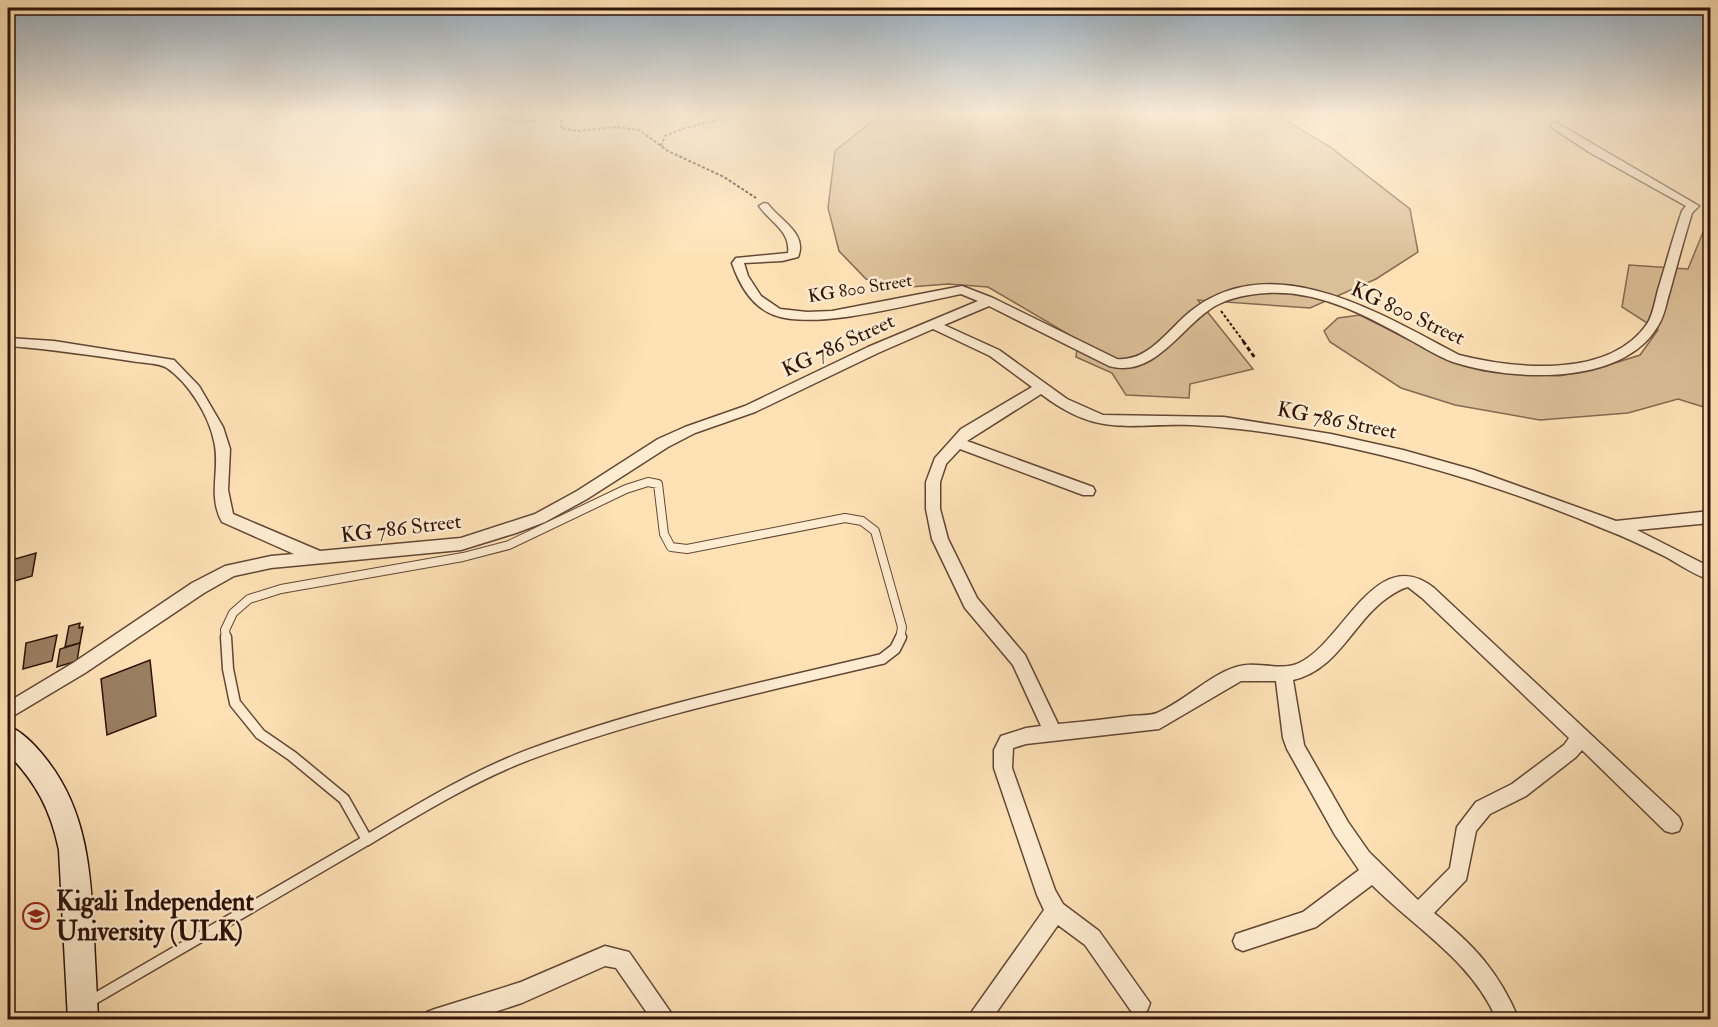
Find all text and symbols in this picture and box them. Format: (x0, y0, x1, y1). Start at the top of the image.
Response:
street label: KG 800 Street (806, 269, 914, 308)
street label: KG 800 Street (1347, 275, 1469, 352)
street label: KG 786 Street (778, 308, 899, 383)
street label: KG 786 Street (1275, 396, 1399, 445)
street label: KG 786 Street (339, 508, 463, 549)
place label: Kigali Independent University (ULK) (56, 886, 254, 949)
school or university icon: Kigali Independent University (ULK) (21, 901, 51, 931)

